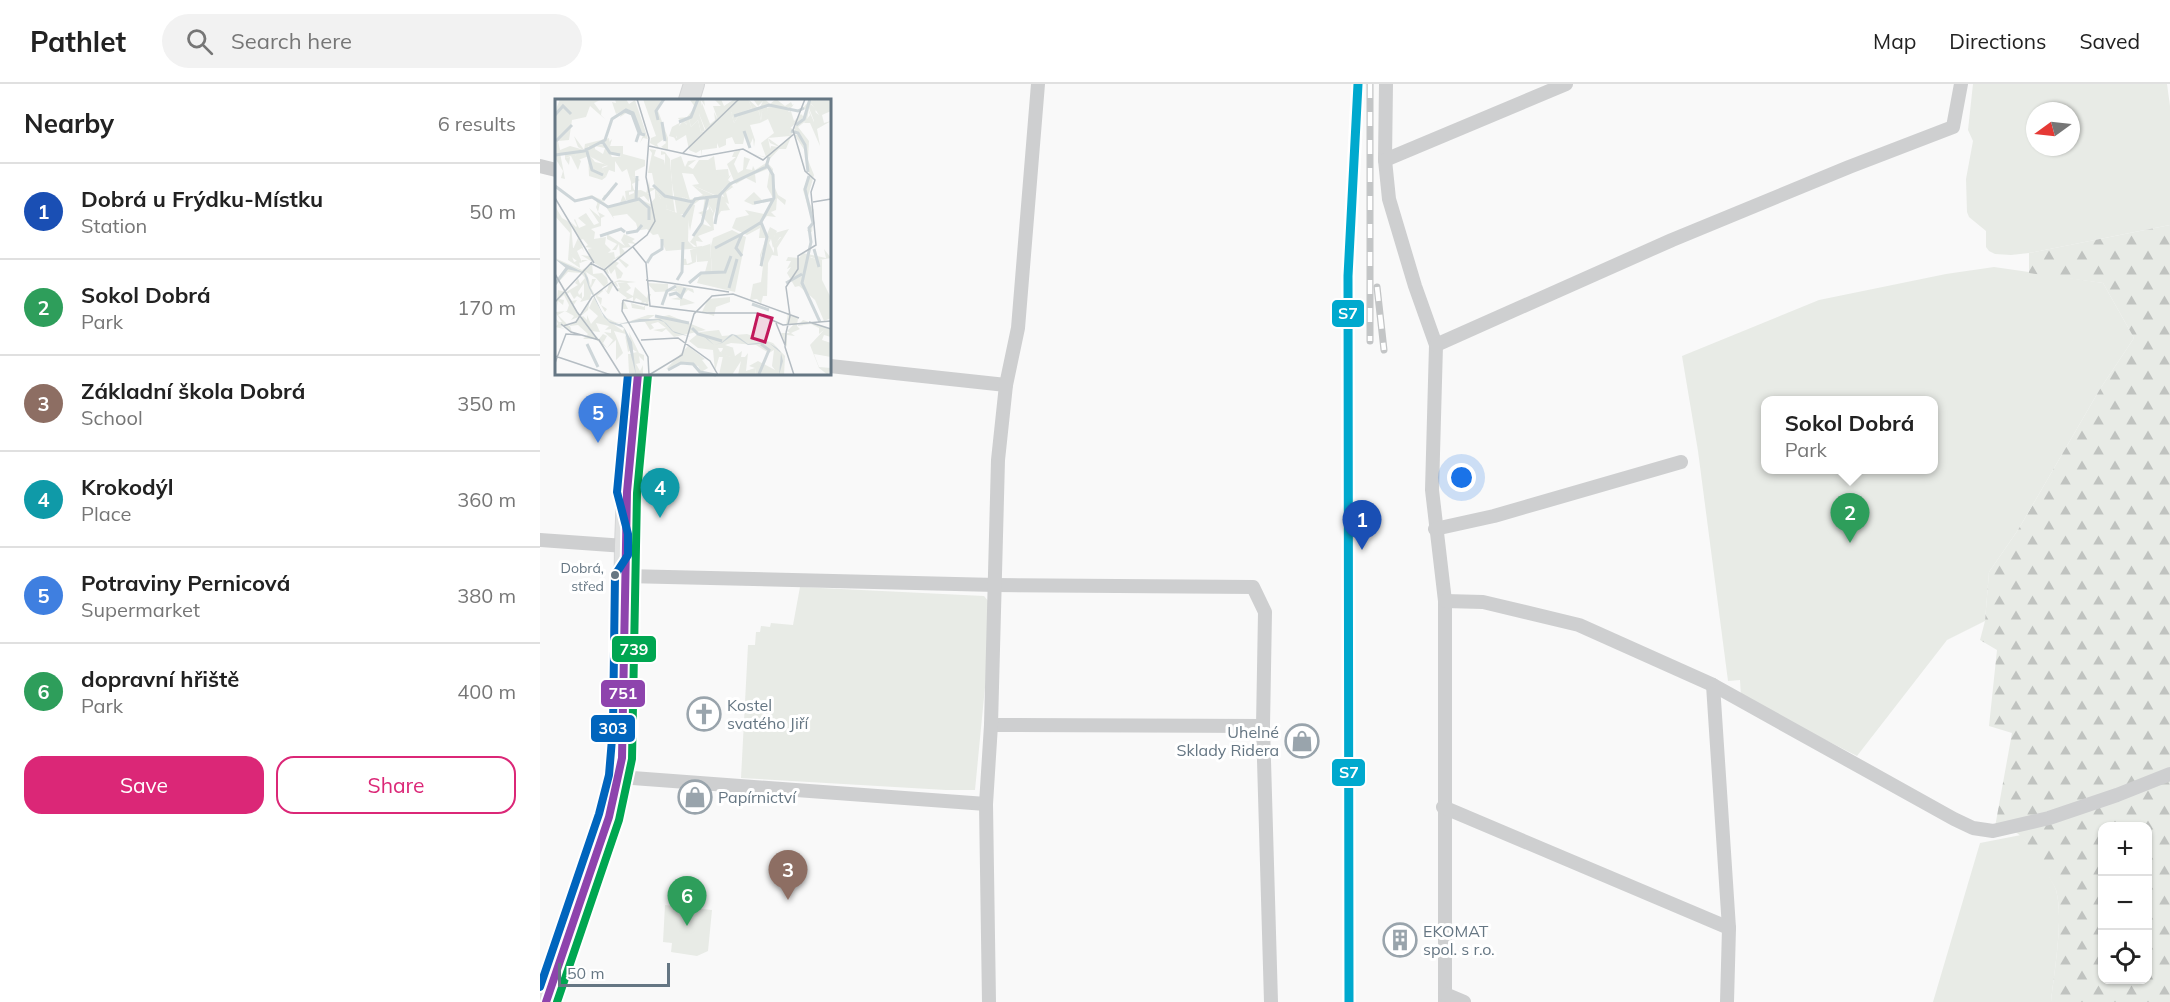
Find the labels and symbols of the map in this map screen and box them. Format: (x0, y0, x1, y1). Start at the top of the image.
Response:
inset map (555, 99, 831, 375)
north arrow (2026, 102, 2080, 156)
line badge: S7 (1331, 299, 1365, 328)
text: S7 (1338, 303, 1358, 323)
pin: 5 (578, 394, 618, 443)
your location (1447, 463, 1476, 492)
pin: 4 (640, 468, 680, 518)
pin: 2 (1830, 494, 1870, 543)
pin: 1 (1342, 500, 1382, 550)
place label: Dobrá, střed (560, 559, 604, 595)
marker: Dobrá, střed (609, 569, 621, 581)
line badge: 739 (611, 635, 657, 663)
text: 739 (620, 639, 648, 659)
line badge: 751 (600, 679, 646, 708)
text: 751 (609, 683, 637, 703)
place label: Kostel svatého Jiří (727, 695, 810, 733)
church icon: Kostel svatého Jiří (686, 696, 722, 732)
line badge: 303 (590, 714, 636, 743)
text: 303 (599, 718, 627, 738)
place label: Uhelné Sklady Ridera (1177, 722, 1279, 760)
shop icon: Uhelné Sklady Ridera (1284, 723, 1320, 759)
line badge: S7 (1331, 758, 1366, 787)
text: S7 (1339, 762, 1359, 782)
shop icon: Papírnictví (677, 779, 713, 815)
place label: Papírnictví (718, 787, 797, 807)
pin: 3 (768, 850, 808, 900)
pin: 6 (668, 876, 706, 926)
place label: EKOMAT spol. s r.o. (1423, 921, 1495, 959)
building icon: EKOMAT spol. s r.o. (1382, 922, 1418, 958)
scale bar (558, 960, 670, 988)

